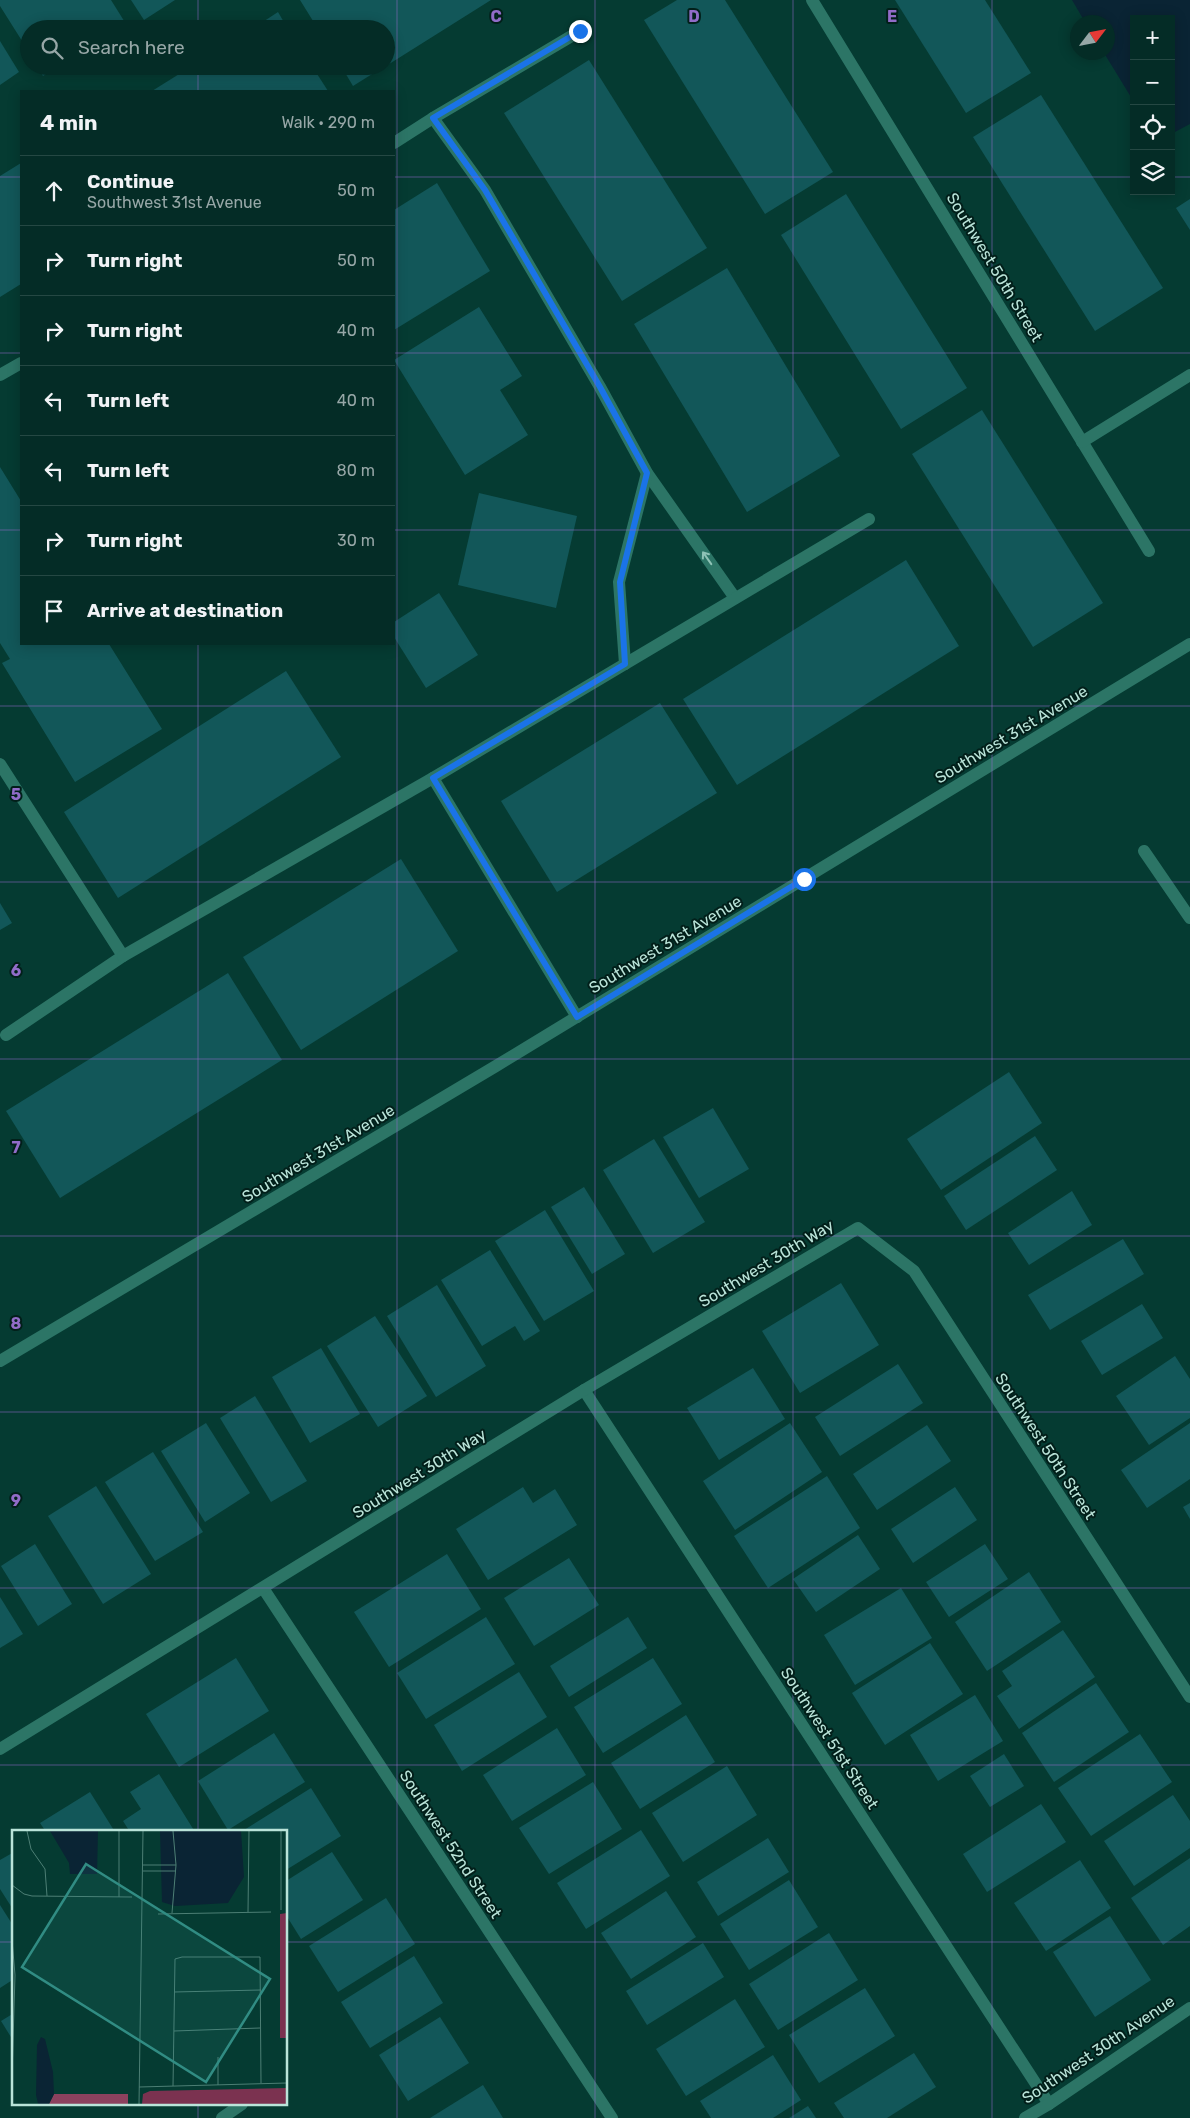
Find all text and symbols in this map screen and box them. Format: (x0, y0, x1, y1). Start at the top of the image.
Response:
text: C (490, 7, 502, 26)
text: D (688, 7, 700, 26)
text: E (887, 7, 897, 26)
north arrow (1070, 15, 1115, 60)
map controls (1130, 15, 1175, 195)
button: + (1130, 15, 1175, 60)
search box (20, 20, 395, 75)
route end (569, 20, 592, 43)
icon: search (38, 34, 66, 62)
text: Search here (78, 36, 185, 59)
button: − (1130, 60, 1175, 105)
button: locate (1130, 105, 1175, 150)
text: 4 min (40, 110, 98, 135)
text: Walk · 290 m (281, 113, 375, 132)
button: layers (1130, 150, 1175, 195)
text: Continue (87, 170, 174, 193)
icon: ahead (40, 177, 68, 205)
text: 50 m (337, 181, 375, 200)
street label: Southwest 50th Street (943, 189, 1047, 345)
text: Southwest 31st Avenue (87, 193, 262, 212)
icon: right (40, 247, 68, 275)
text: Turn right (87, 249, 182, 272)
text: 50 m (337, 251, 375, 270)
icon: right (40, 317, 68, 345)
text: Turn right (87, 319, 182, 342)
text: 40 m (337, 321, 375, 340)
icon: left (40, 387, 68, 415)
text: Turn left (87, 389, 169, 412)
text: 40 m (337, 391, 375, 410)
icon: left (40, 457, 68, 485)
text: Turn left (87, 459, 169, 482)
text: 80 m (337, 461, 375, 480)
icon: right (40, 527, 68, 555)
text: Turn right (87, 529, 182, 552)
text: 30 m (337, 531, 375, 550)
one-way arrow (702, 551, 712, 565)
icon: arrive (40, 597, 68, 625)
text: Arrive at destination (87, 599, 283, 622)
street label: Southwest 31st Avenue (932, 681, 1091, 788)
text: 5 (11, 785, 21, 804)
route start (793, 868, 816, 891)
street label: Southwest 31st Avenue (586, 891, 745, 998)
text: 6 (11, 961, 21, 980)
street label: Southwest 31st Avenue (239, 1100, 398, 1207)
text: 7 (11, 1138, 21, 1157)
street label: Southwest 30th Way (695, 1216, 837, 1311)
text: 8 (11, 1314, 22, 1333)
street label: Southwest 50th Street (991, 1370, 1100, 1523)
street label: Southwest 30th Way (349, 1424, 490, 1522)
text: 9 (11, 1491, 21, 1510)
street label: Southwest 51st Street (777, 1664, 883, 1813)
street label: Southwest 52nd Street (396, 1767, 506, 1922)
inset map (12, 1830, 288, 2106)
street label: Southwest 30th Avenue (1018, 1991, 1178, 2108)

